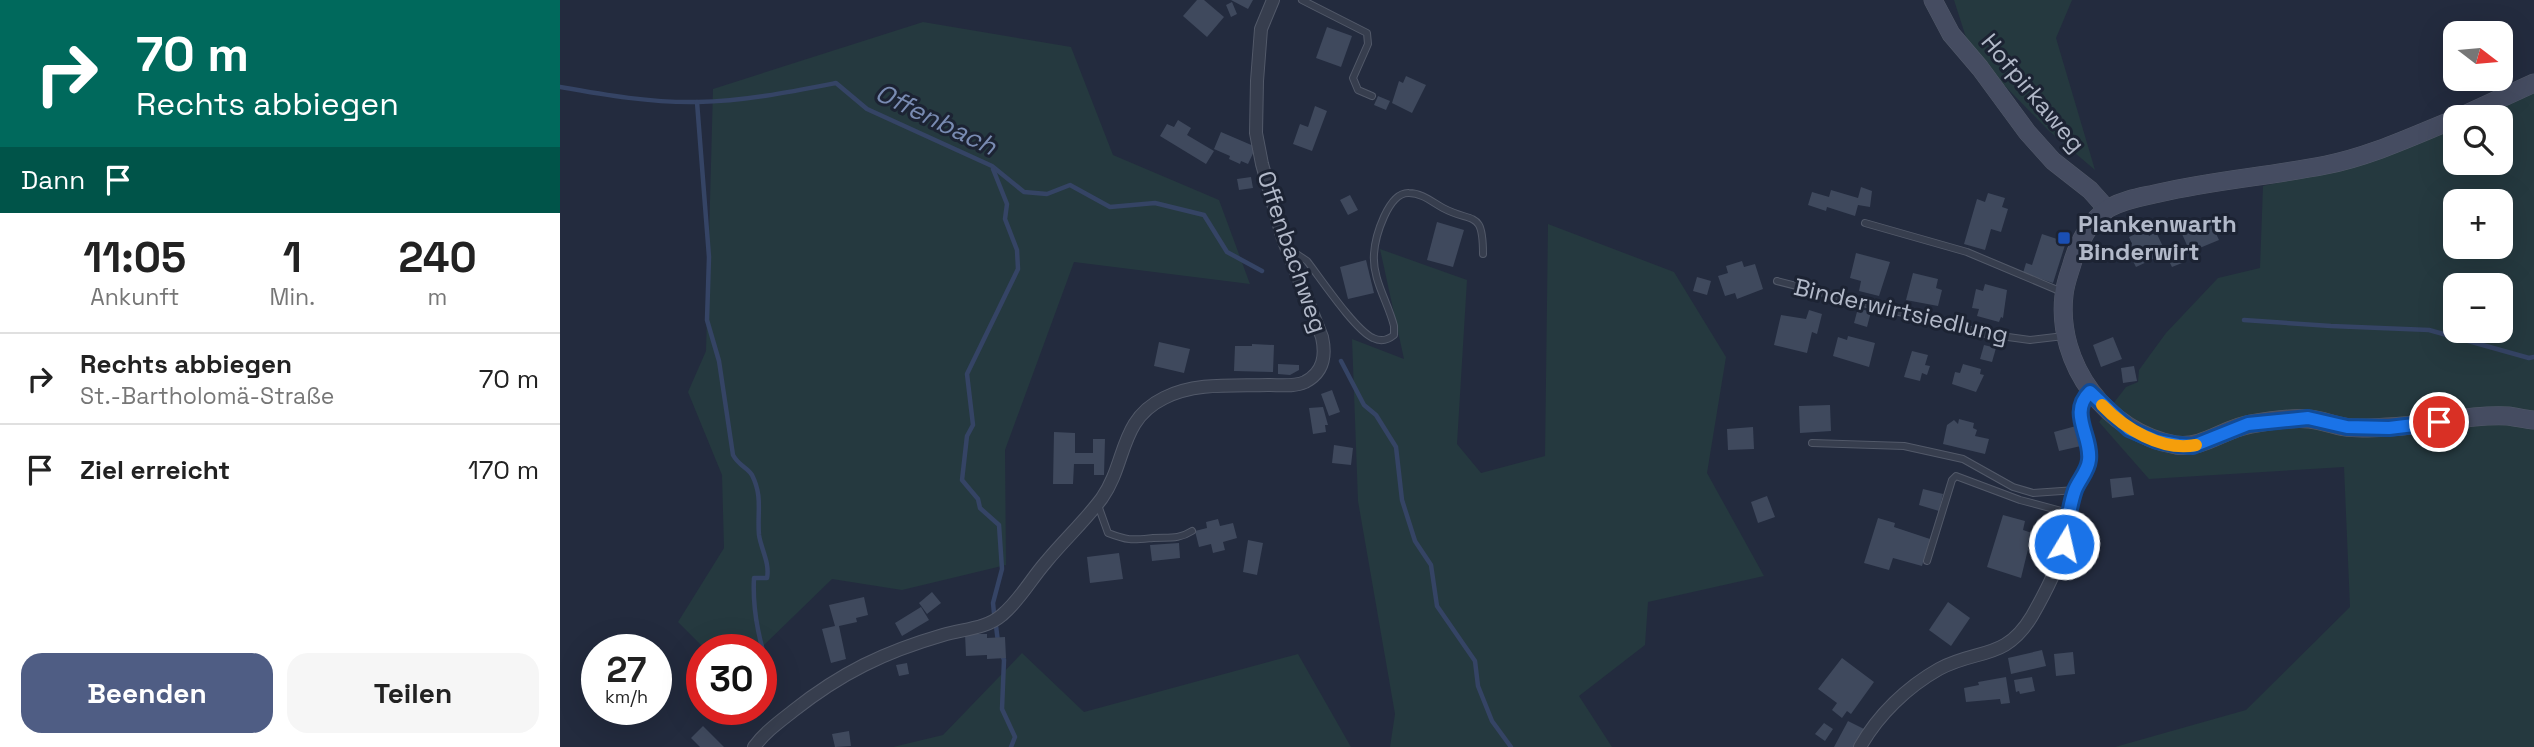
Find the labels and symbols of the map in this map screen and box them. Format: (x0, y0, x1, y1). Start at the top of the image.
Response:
north arrow (2443, 21, 2513, 91)
street label: Hofpirkaweg (1975, 27, 2092, 159)
water label: Offenbach (870, 75, 1003, 163)
street label: Offenbachweg (1250, 167, 1335, 337)
place label: Plankenwarth Binderwirt (2078, 208, 2237, 267)
marker: Plankenwarth Binderwirt (2056, 230, 2072, 246)
street label: Binderwirtsiedlung (1791, 271, 2011, 350)
pin (2409, 392, 2469, 452)
position arrow (2027, 507, 2101, 581)
speed limit sign: 30 (686, 634, 777, 725)

